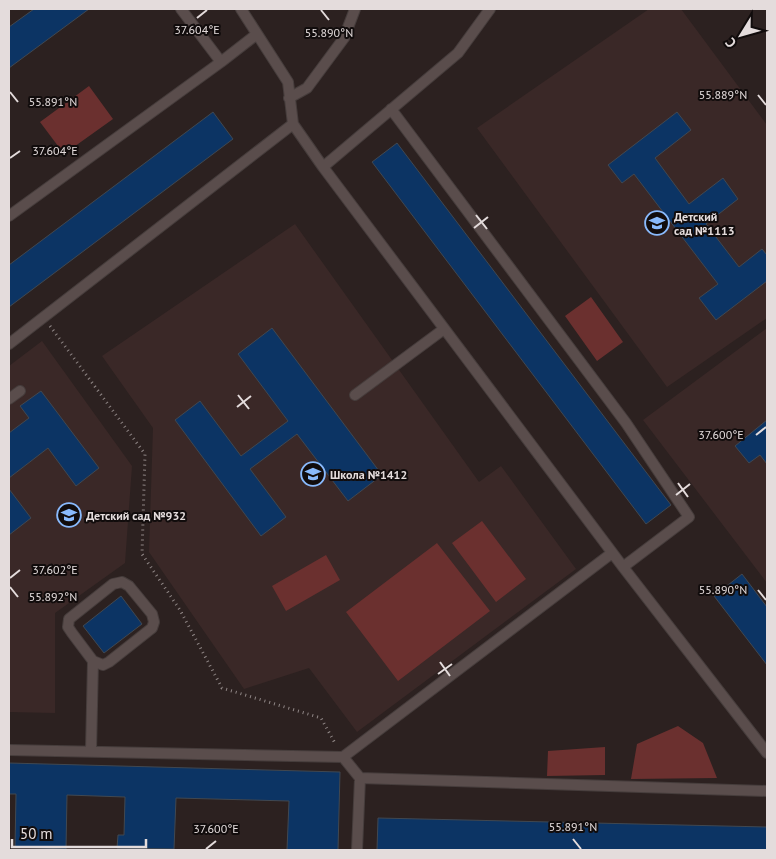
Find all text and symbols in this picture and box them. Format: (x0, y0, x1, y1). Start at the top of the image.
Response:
north arrow (716, 10, 766, 60)
text: 37.604°E (174, 22, 220, 37)
text: 55.890°N (305, 25, 353, 40)
text: С (721, 34, 740, 51)
text: 55.889°N (699, 87, 747, 102)
text: 55.891°N (29, 94, 77, 109)
text: 37.604°E (32, 143, 78, 158)
place label: Детский сад №1113 (674, 209, 735, 238)
school or university icon: Детский сад №1113 (644, 210, 670, 236)
text: 37.600°E (698, 427, 744, 442)
school or university icon: Школа №1412 (300, 461, 326, 487)
place label: Школа №1412 (330, 467, 407, 482)
school or university icon: Детский сад №932 (56, 502, 82, 528)
place label: Детский сад №932 (86, 508, 186, 523)
text: 37.602°E (32, 562, 78, 577)
text: 55.890°N (699, 582, 747, 597)
text: 55.892°N (29, 589, 77, 604)
scale bar (12, 816, 146, 848)
text: 55.891°N (549, 819, 597, 834)
text: 37.600°E (193, 821, 239, 836)
text: 50 m (20, 824, 53, 843)

